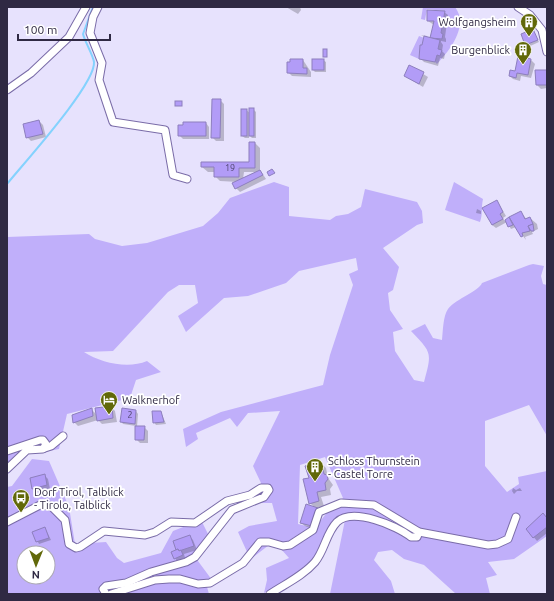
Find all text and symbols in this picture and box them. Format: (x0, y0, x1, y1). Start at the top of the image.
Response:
building icon: Wolfgangsheim (519, 12, 539, 37)
scale bar (18, 16, 110, 42)
place label: Wolfgangsheim (439, 16, 516, 28)
text: 100 m (24, 23, 57, 36)
building icon: Burgenblick (513, 40, 533, 65)
place label: Burgenblick (451, 44, 510, 56)
house number: 19 (225, 163, 235, 173)
hotel icon: Walknerhof (99, 390, 119, 415)
place label: Walknerhof (122, 394, 180, 406)
house number: 2 (127, 410, 133, 420)
place label: Schloss Thurnstein - Castel Torre (328, 455, 420, 480)
building icon: Schloss Thurnstein - Castel Torre (305, 457, 325, 482)
place label: Dorf Tirol, Talblick - Tirolo, Talblick (34, 486, 124, 511)
bus stop icon: Dorf Tirol, Talblick - Tirolo, Talblick (11, 488, 31, 513)
north arrow (16, 545, 56, 585)
text: N (32, 569, 40, 581)

